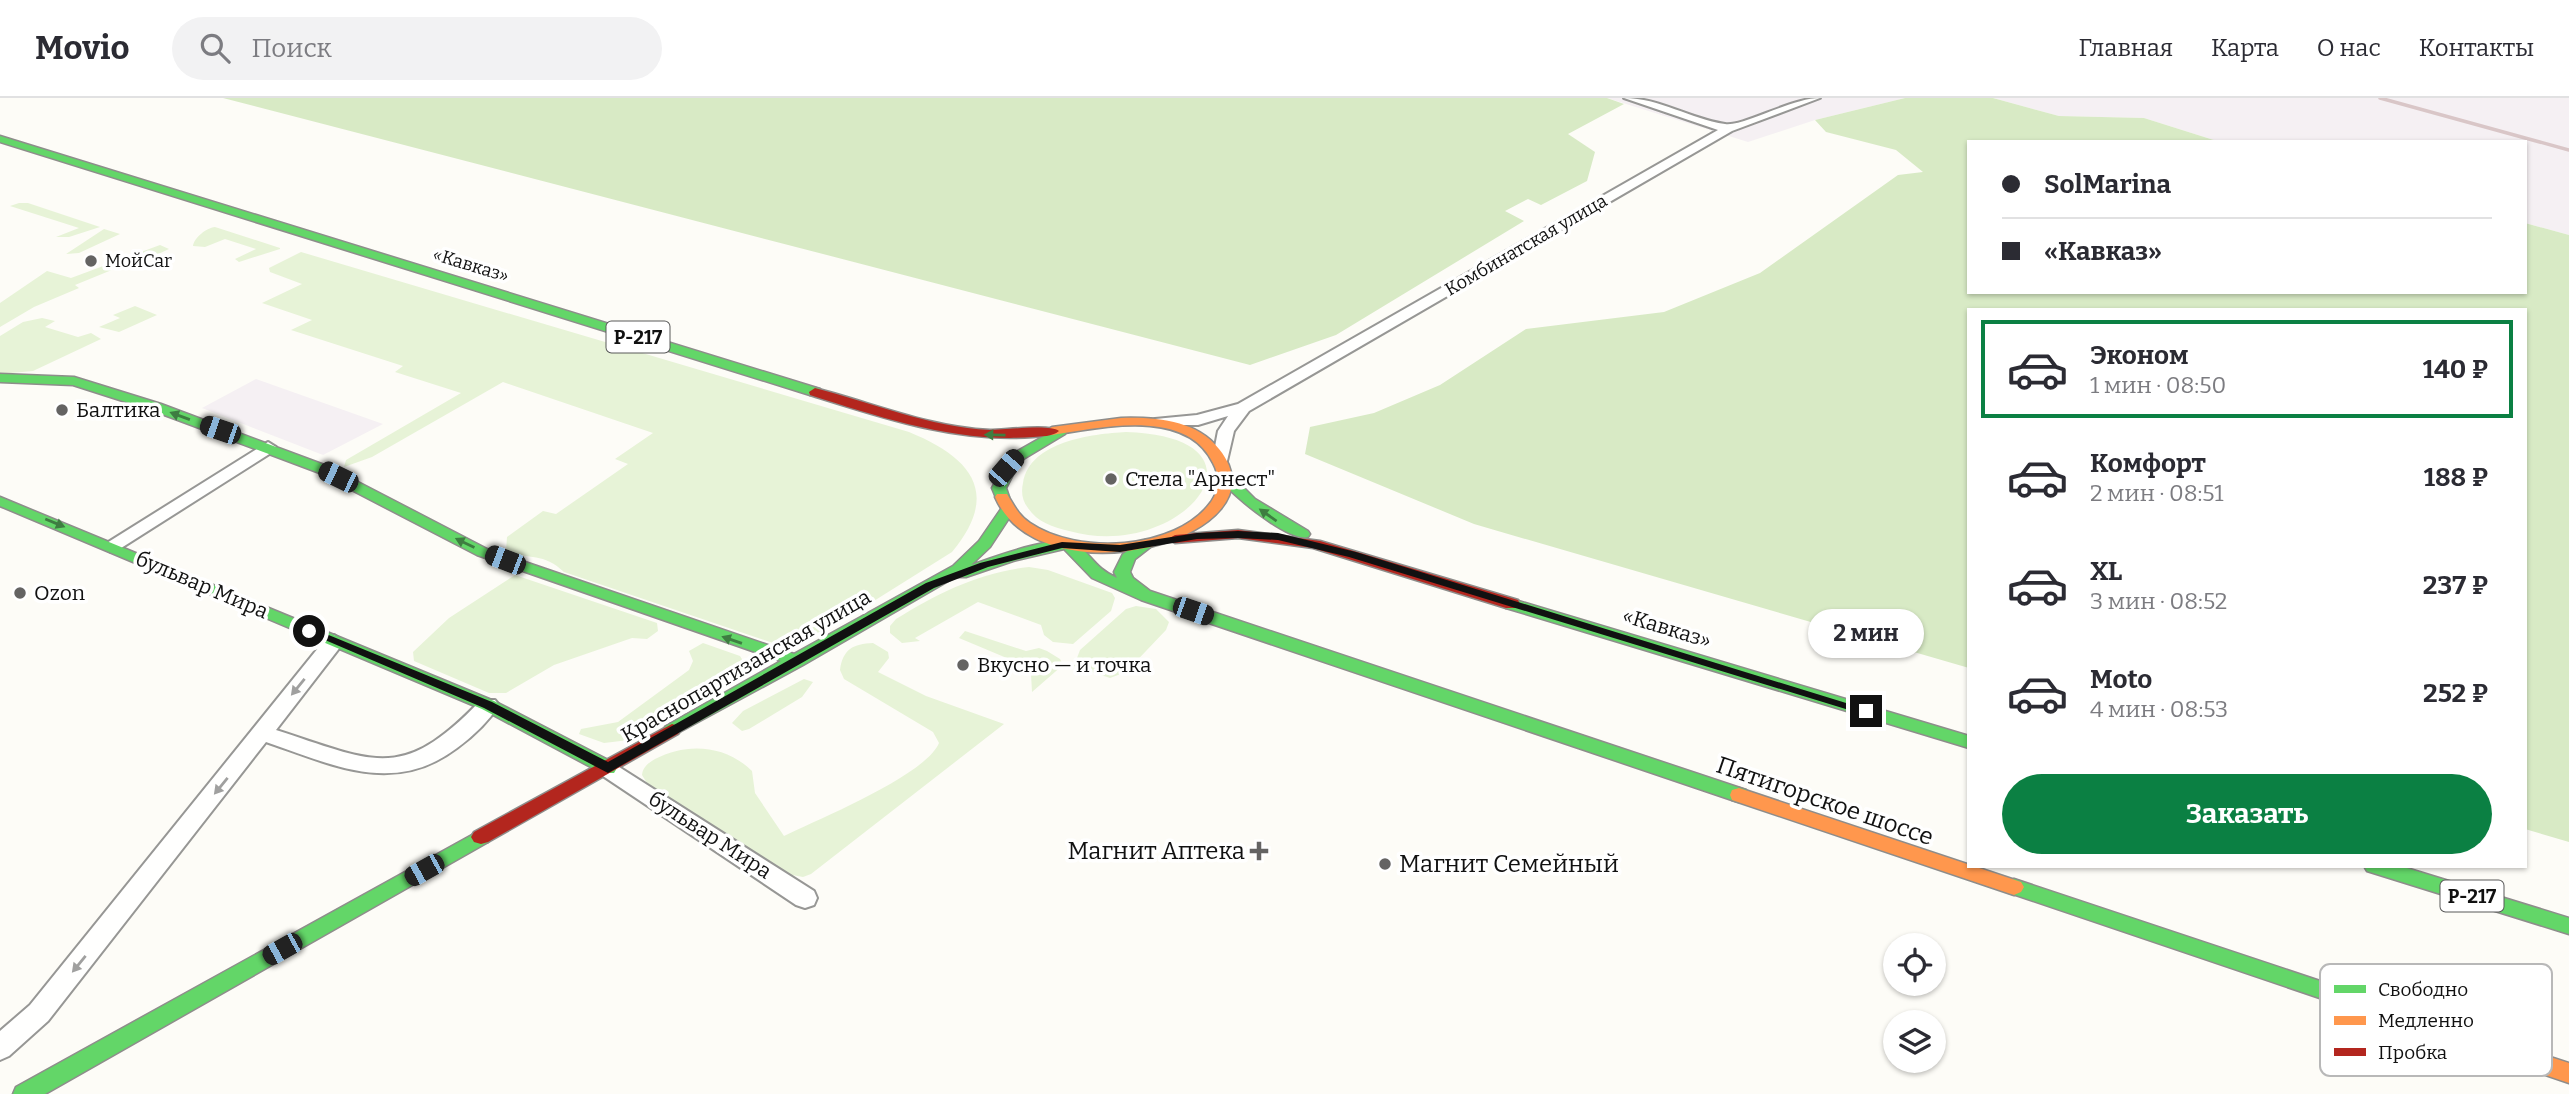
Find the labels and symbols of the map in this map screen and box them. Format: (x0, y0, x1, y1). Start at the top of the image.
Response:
street label: Комбинатская улица (1441, 189, 1611, 300)
street label: «Кавказ» (430, 243, 512, 287)
place label: МойCar (105, 250, 172, 272)
marker: МойCar (83, 253, 99, 269)
road number: Р-217 (606, 322, 670, 353)
place label: Балтика (76, 397, 161, 423)
marker: Балтика (54, 402, 70, 418)
one-way arrow (170, 410, 191, 421)
car (197, 413, 244, 447)
one-way arrow (984, 430, 1006, 441)
car (985, 445, 1028, 491)
car (315, 458, 362, 496)
place label: Стела "Арнест" (1125, 466, 1275, 492)
marker: Стела "Арнест" (1103, 471, 1119, 487)
one-way arrow (1259, 508, 1277, 522)
one-way arrow (45, 518, 66, 529)
one-way arrow (455, 538, 475, 549)
car (482, 543, 529, 577)
street label: бульвар Мира (132, 545, 273, 625)
place label: Ozon (34, 580, 85, 606)
street label: Краснопартизанская улица (617, 584, 876, 748)
marker: Ozon (12, 585, 28, 601)
car (1170, 594, 1217, 628)
street label: «Кавказ» (1620, 602, 1714, 654)
callout: 2 мин (1808, 610, 1924, 658)
route start (293, 615, 325, 647)
one-way arrow (721, 634, 742, 645)
place label: Вкусно — и точка (977, 652, 1152, 678)
marker: Вкусно — и точка (955, 657, 971, 673)
one-way arrow (291, 677, 306, 695)
route end (1850, 695, 1882, 727)
street label: Пятигорское шоссе (1713, 751, 1937, 851)
one-way arrow (214, 777, 228, 795)
street label: бульвар Мира (644, 786, 777, 885)
place label: Магнит Аптека (1067, 837, 1245, 865)
marker: Магнит Аптека (1251, 843, 1267, 859)
place label: Магнит Семейный (1399, 850, 1619, 878)
car (401, 851, 448, 889)
marker: Магнит Семейный (1377, 856, 1393, 872)
road number: Р-217 (2440, 880, 2504, 912)
car (259, 930, 306, 968)
one-way arrow (72, 955, 87, 972)
legend (2320, 964, 2552, 1076)
text: Свободно (2378, 978, 2468, 1001)
text: Медленно (2378, 1009, 2474, 1032)
text: Пробка (2378, 1041, 2448, 1064)

